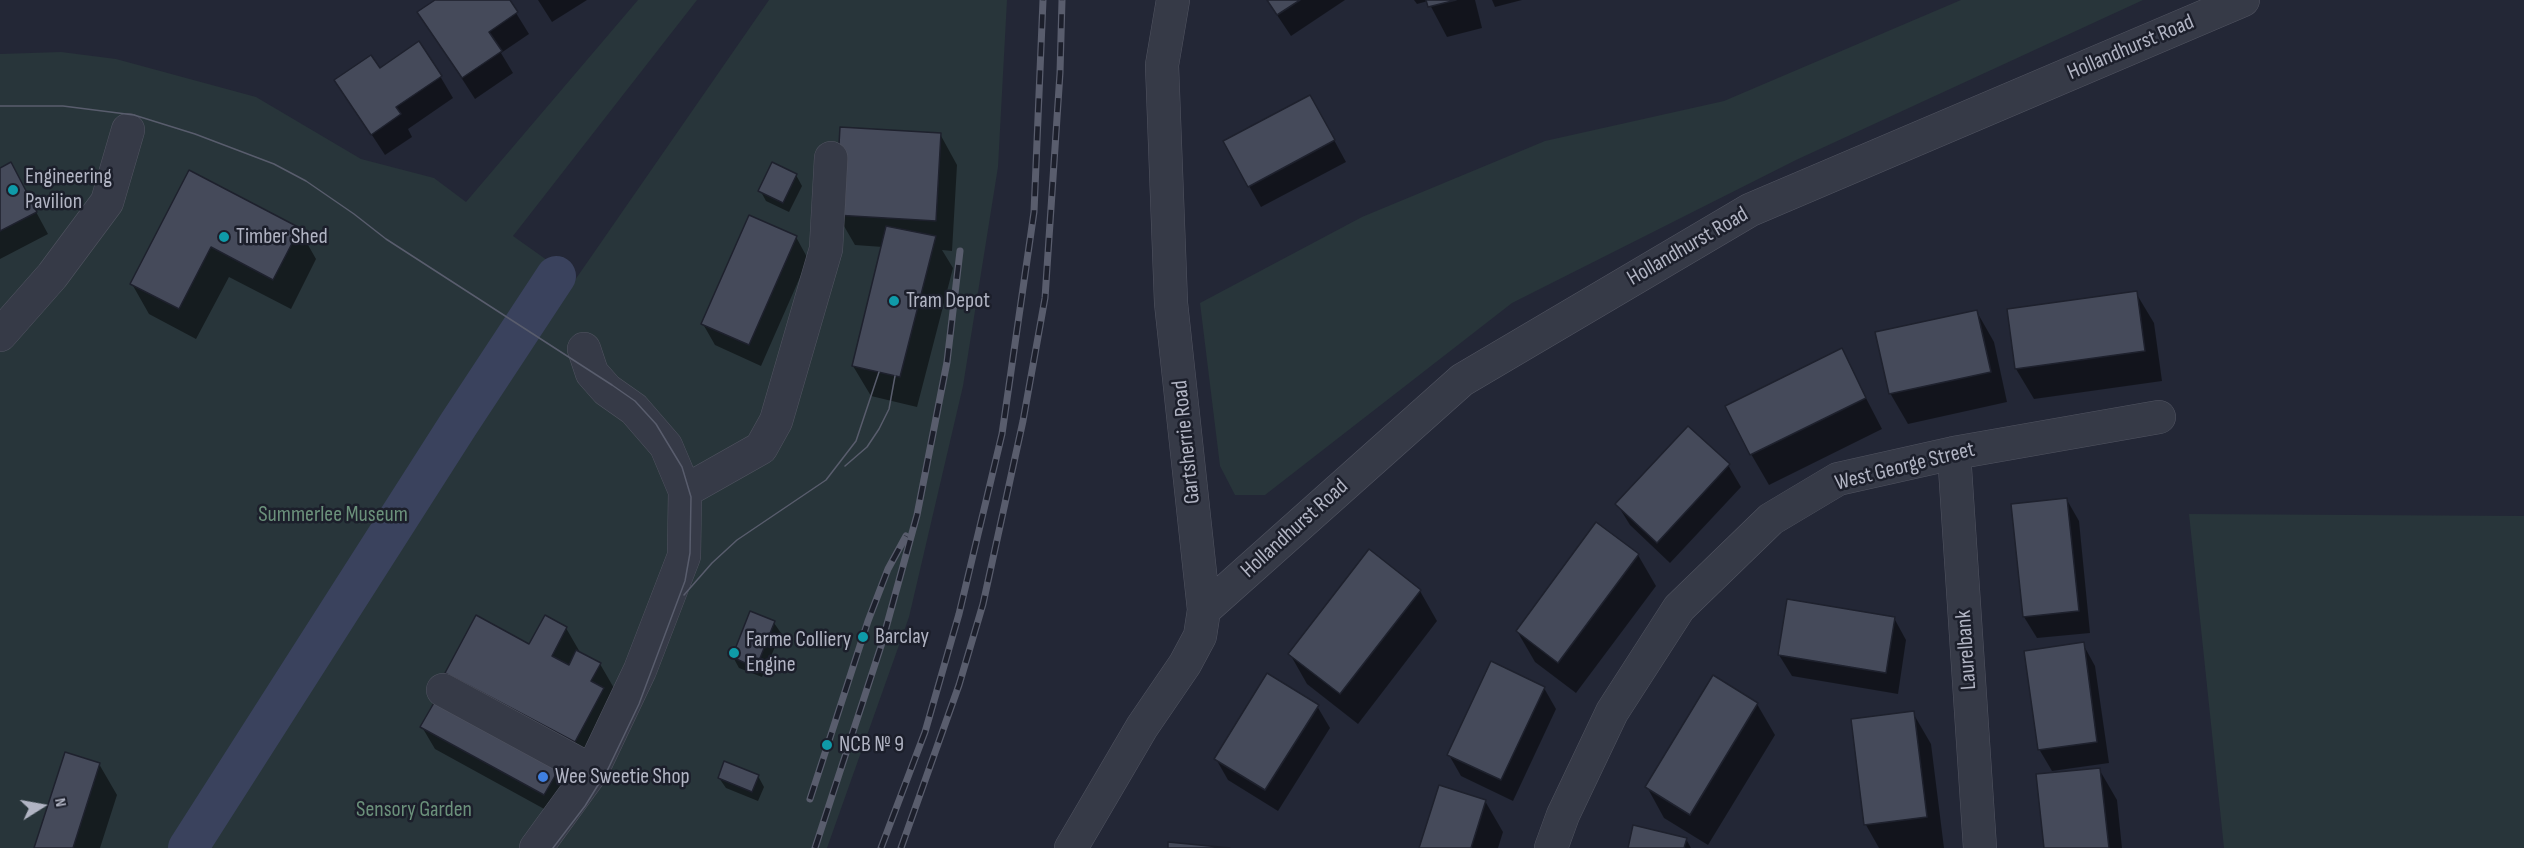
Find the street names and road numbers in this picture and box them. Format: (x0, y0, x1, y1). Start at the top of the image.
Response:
street label: Hollandhurst Road (2064, 9, 2198, 87)
street label: Hollandhurst Road (1623, 202, 1753, 292)
street label: Gartsherrie Road (1167, 379, 1207, 505)
street label: West George Street (1832, 437, 1978, 497)
street label: Hollandhurst Road (1236, 474, 1354, 584)
street label: Laurelbank (1951, 609, 1983, 691)

